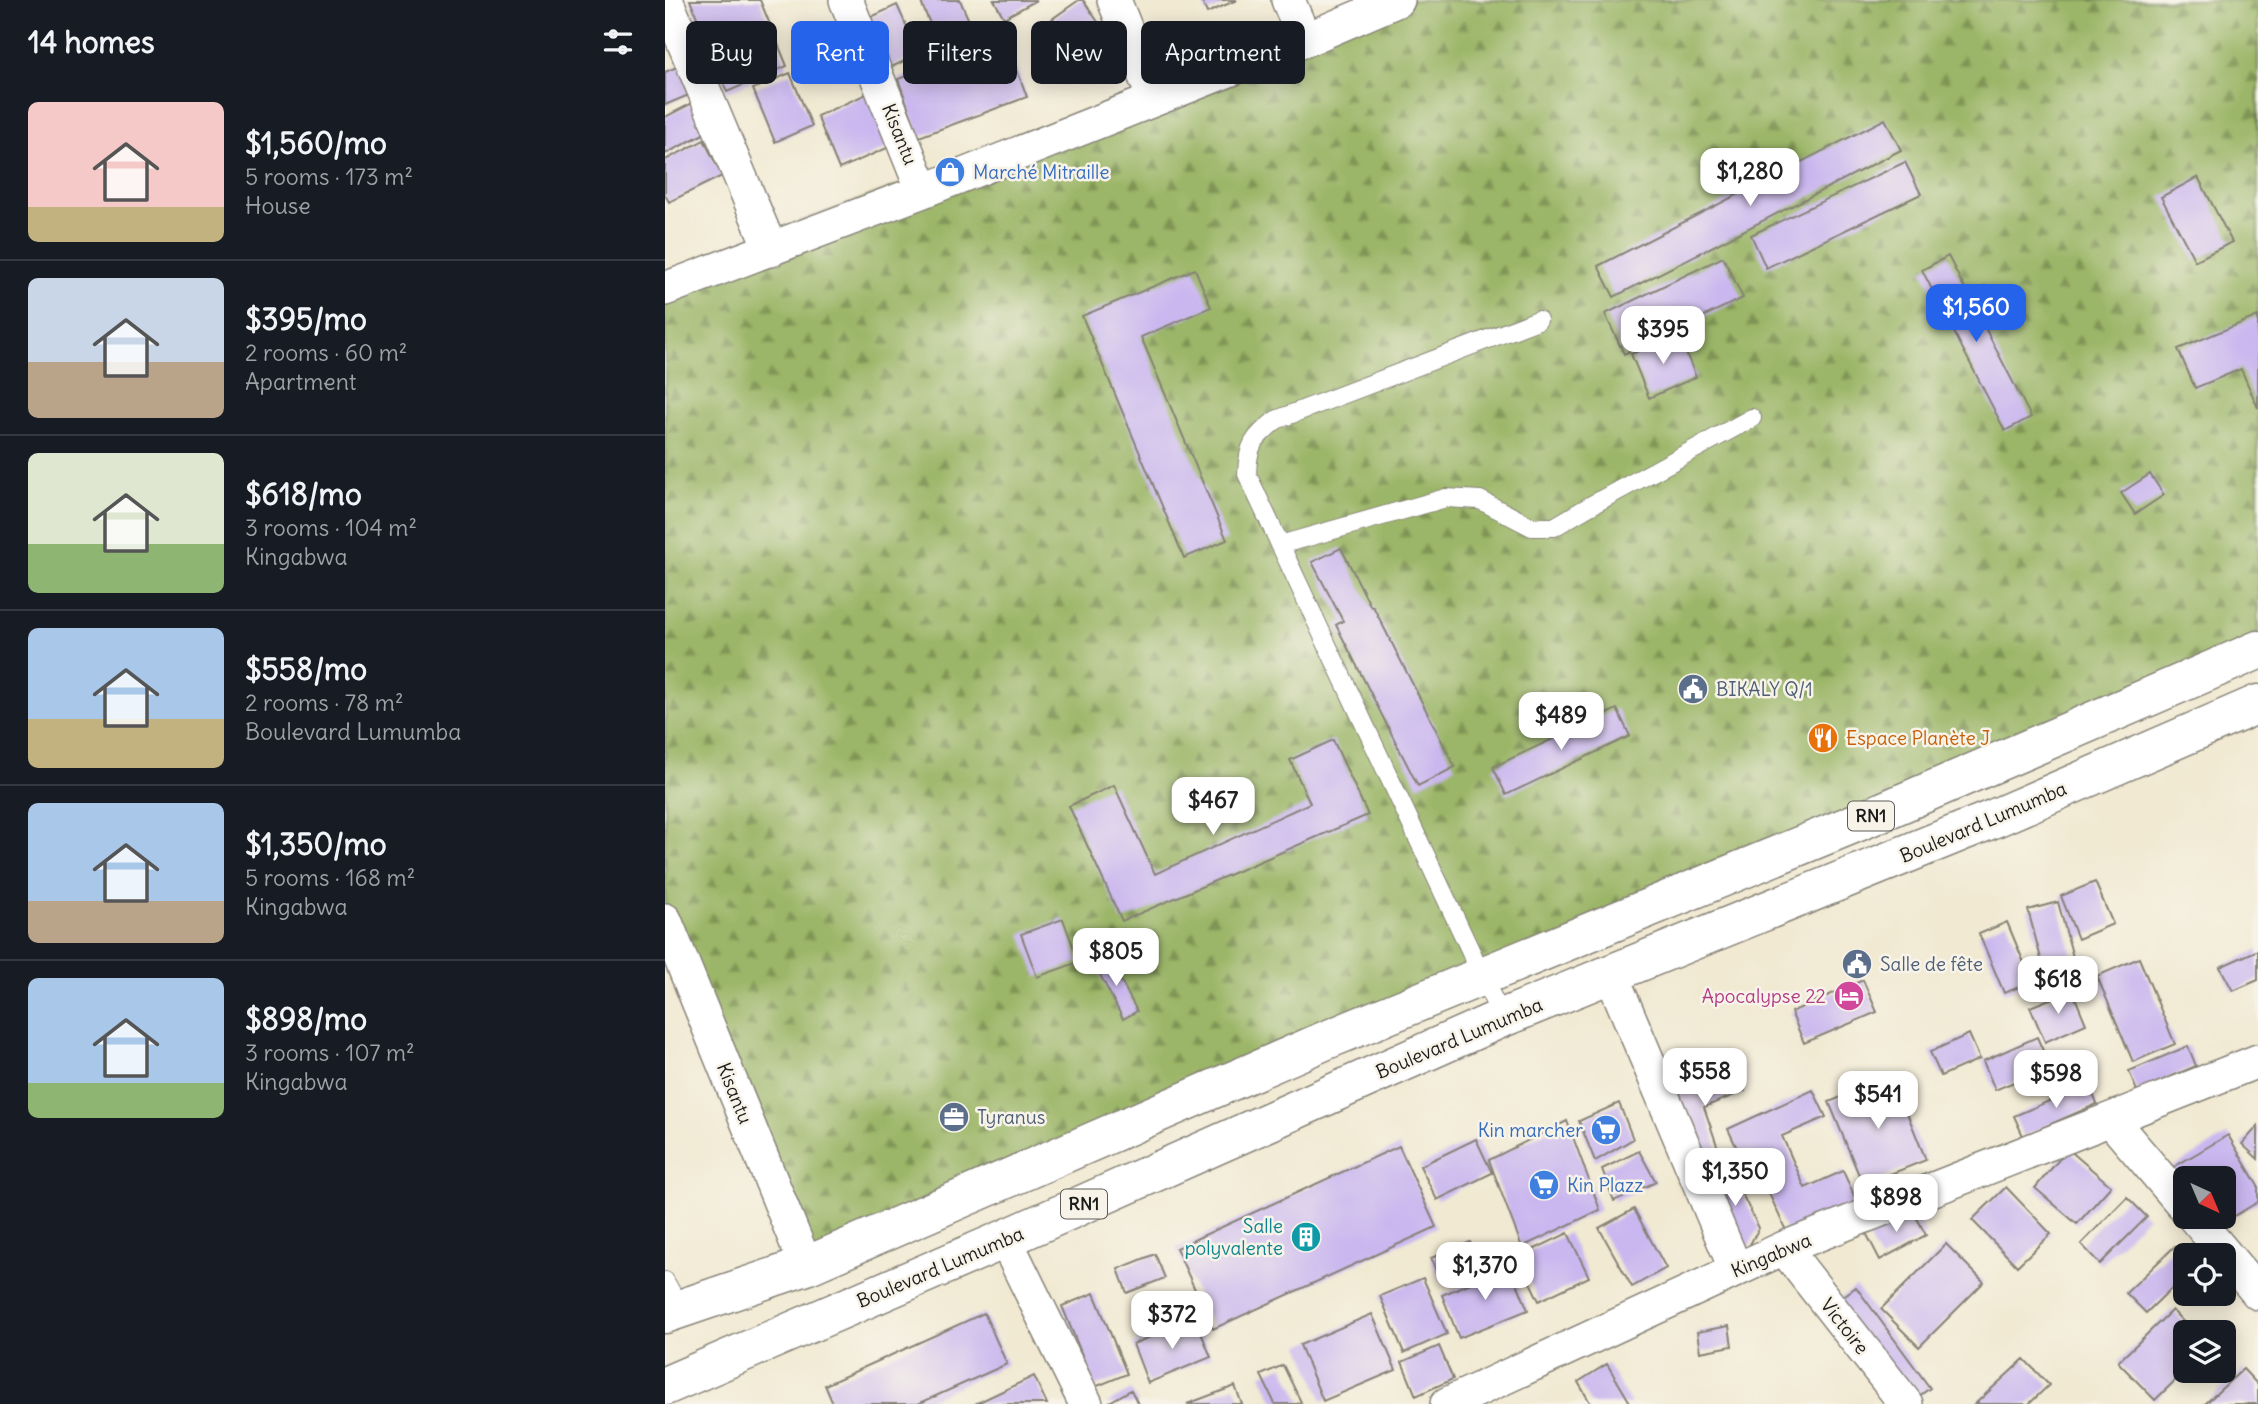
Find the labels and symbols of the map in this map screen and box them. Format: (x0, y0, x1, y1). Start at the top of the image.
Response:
street label: Kisantu (877, 100, 923, 168)
pin: $1,280 (1693, 148, 1807, 208)
shop icon: Marché Mitraille (933, 155, 967, 189)
place label: Marché Mitraille (973, 160, 1110, 184)
pin: $1,560 (1919, 284, 2033, 344)
pin: $395 (1622, 306, 1704, 366)
public building icon: BIKALY Q/1 (1676, 672, 1710, 706)
place label: BIKALY Q/1 (1716, 677, 1813, 701)
pin: $489 (1520, 692, 1602, 752)
restaurant icon: Espace Planète J (1806, 721, 1840, 755)
place label: Espace Planète J (1846, 726, 1990, 750)
street label: Boulevard Lumumba (1896, 776, 2070, 868)
pin: $467 (1172, 778, 1254, 837)
road number: RN1 (1848, 802, 1894, 830)
pin: $805 (1075, 928, 1157, 988)
public building icon: Salle de fête (1840, 947, 1874, 981)
place label: Salle de fête (1880, 952, 1983, 976)
pin: $618 (2017, 956, 2099, 1016)
hotel icon: Apocalypse 22 (1832, 979, 1866, 1013)
place label: Apocalypse 22 (1702, 984, 1826, 1008)
street label: Boulevard Lumumba (1372, 992, 1546, 1084)
pin: $558 (1664, 1048, 1746, 1108)
pin: $598 (2015, 1050, 2097, 1110)
street label: Kisantu (712, 1059, 758, 1127)
pin: $541 (1837, 1072, 1919, 1131)
office icon: Tyranus (937, 1100, 971, 1134)
place label: Tyranus (977, 1105, 1045, 1129)
supermarket icon: Kin marcher (1589, 1113, 1623, 1147)
place label: Kin marcher (1478, 1118, 1583, 1142)
pin: $1,350 (1678, 1148, 1792, 1208)
north arrow (2173, 1166, 2237, 1228)
supermarket icon: Kin Plazz (1527, 1168, 1561, 1202)
place label: Kin Plazz (1567, 1173, 1643, 1197)
pin: $898 (1855, 1174, 1937, 1234)
road number: RN1 (1061, 1190, 1107, 1218)
place label: Salle polyvalente (1185, 1214, 1283, 1260)
building icon: Salle polyvalente (1289, 1220, 1323, 1254)
street label: Boulevard Lumumba (853, 1221, 1027, 1313)
street label: Kingabwa (1727, 1227, 1815, 1283)
pin: $1,370 (1428, 1242, 1542, 1302)
pin: $372 (1131, 1292, 1213, 1351)
street label: Victoire (1816, 1293, 1874, 1359)

